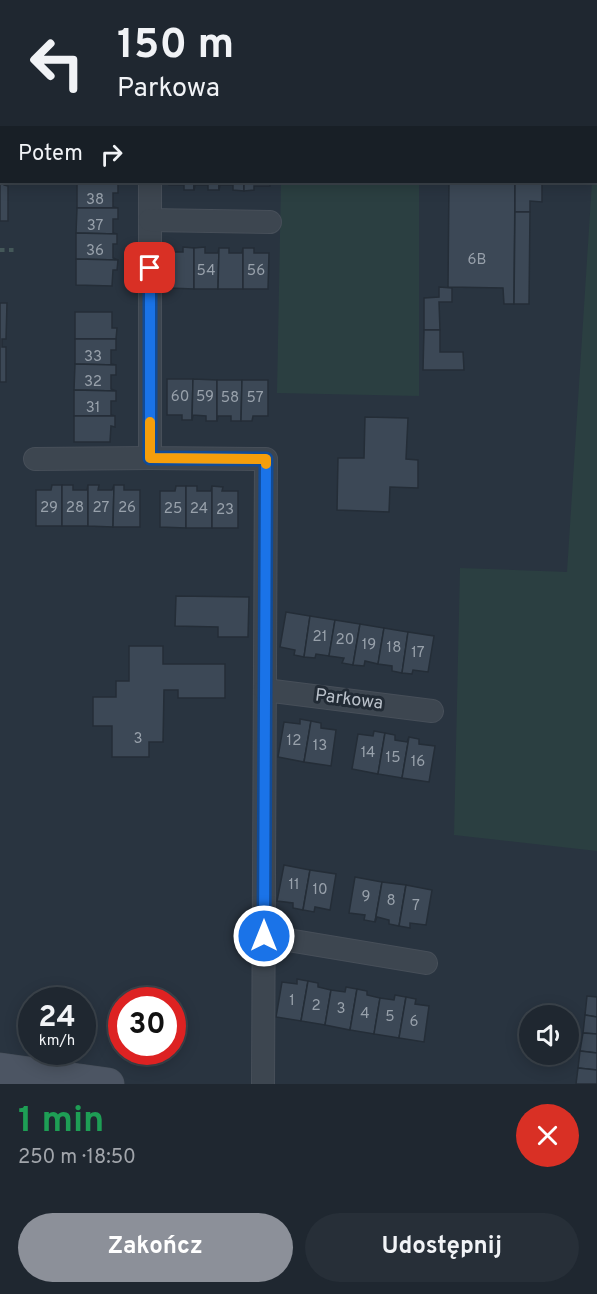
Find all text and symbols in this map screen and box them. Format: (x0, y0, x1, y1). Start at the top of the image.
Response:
text: 150 m (117, 20, 234, 73)
icon: left (18, 24, 96, 102)
text: Parkowa (117, 72, 220, 106)
icon: right (95, 138, 128, 171)
text: Potem (18, 141, 83, 168)
house number: 38 (86, 191, 104, 210)
house number: 37 (87, 217, 104, 236)
house number: 36 (86, 242, 104, 261)
pin (124, 242, 175, 293)
icon: arrive (133, 251, 166, 284)
house number: 6B (468, 251, 486, 270)
house number: 54 (197, 262, 215, 281)
house number: 56 (247, 262, 265, 281)
house number: 33 (84, 348, 102, 367)
house number: 32 (84, 373, 102, 392)
house number: 60 (171, 388, 189, 407)
house number: 59 (196, 388, 214, 407)
house number: 58 (221, 389, 239, 408)
house number: 57 (247, 389, 264, 408)
house number: 31 (86, 399, 100, 418)
house number: 29 (40, 499, 58, 518)
house number: 28 (66, 499, 84, 518)
house number: 27 (93, 499, 110, 518)
house number: 26 (118, 499, 136, 518)
house number: 25 (164, 500, 182, 519)
house number: 24 (190, 500, 208, 519)
house number: 23 (216, 501, 234, 520)
house number: 21 (313, 628, 327, 647)
house number: 20 (336, 631, 354, 650)
house number: 19 (362, 636, 376, 655)
house number: 18 (387, 639, 401, 658)
house number: 17 (411, 644, 425, 663)
street label: Parkowa (314, 684, 384, 716)
house number: 3 (133, 730, 143, 749)
house number: 12 (287, 732, 301, 751)
house number: 13 (313, 737, 327, 756)
house number: 14 (361, 744, 375, 763)
house number: 15 (386, 749, 400, 768)
house number: 16 (411, 753, 425, 772)
house number: 11 (288, 876, 300, 895)
house number: 10 (312, 881, 328, 900)
house number: 9 (362, 888, 370, 907)
house number: 8 (386, 892, 396, 911)
house number: 7 (412, 897, 420, 916)
position arrow (232, 904, 296, 968)
speed limit sign: 30 (108, 987, 186, 1065)
house number: 1 (289, 992, 295, 1011)
house number: 2 (311, 997, 321, 1016)
text: 24 (38, 1000, 76, 1037)
house number: 3 (336, 1000, 346, 1019)
house number: 4 (360, 1005, 370, 1024)
map controls (519, 1005, 579, 1065)
button: sound (519, 1005, 579, 1065)
house number: 5 (385, 1008, 395, 1027)
house number: 6 (410, 1013, 419, 1032)
text: km/h (39, 1032, 75, 1051)
text: 1 min (18, 1099, 104, 1145)
button: close (516, 1104, 579, 1167)
text: 250 m · 18:50 (18, 1145, 136, 1171)
button: Zakończ (18, 1213, 293, 1282)
button: Udostępnij (305, 1213, 579, 1282)

